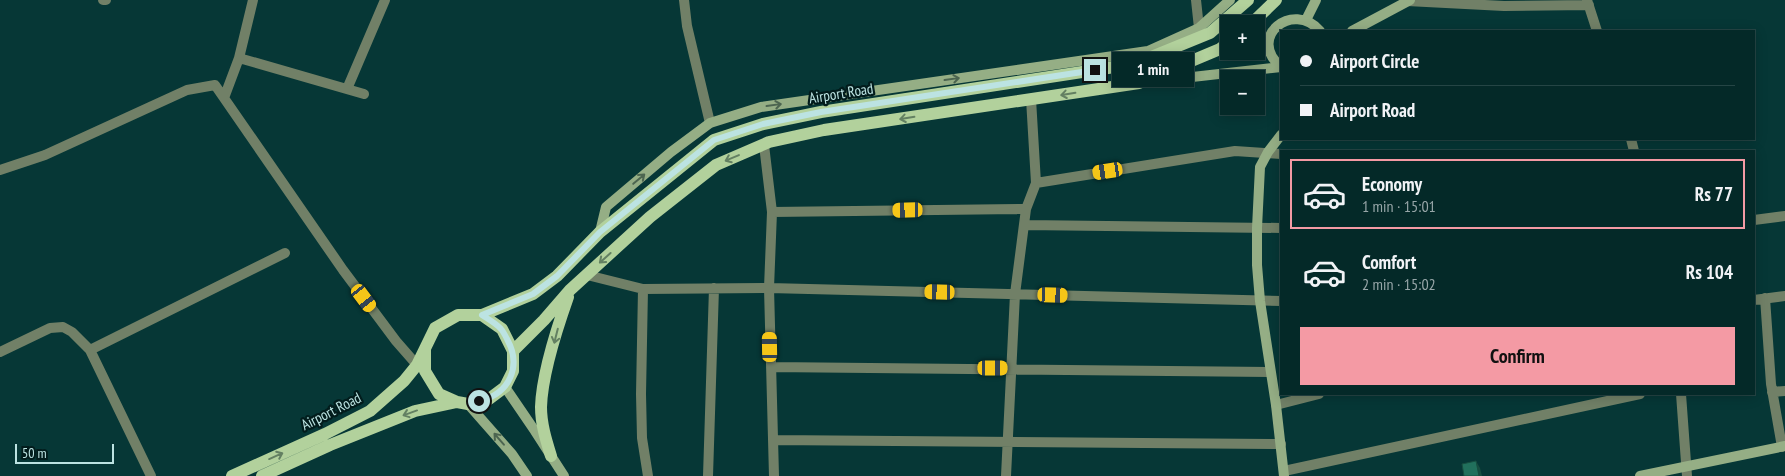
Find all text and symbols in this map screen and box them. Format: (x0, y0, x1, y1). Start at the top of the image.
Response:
map controls (1220, 15, 1265, 115)
button: + (1220, 15, 1265, 60)
text: Airport Circle (1330, 49, 1419, 73)
callout: 1 min (1112, 52, 1195, 88)
route end (1084, 59, 1106, 81)
text: 1 min (1137, 59, 1169, 79)
button: − (1220, 70, 1265, 115)
one-way arrow (944, 74, 960, 84)
street label: Airport Road (807, 79, 875, 107)
one-way arrow (1060, 89, 1076, 99)
text: Airport Road (1330, 98, 1415, 122)
one-way arrow (766, 100, 782, 110)
one-way arrow (899, 113, 915, 123)
one-way arrow (725, 153, 740, 163)
car (1092, 161, 1123, 181)
icon: car (1302, 172, 1347, 217)
text: Economy (1362, 172, 1422, 196)
one-way arrow (632, 174, 645, 185)
text: Rs 77 (1695, 182, 1733, 206)
text: 1 min · 15:01 (1362, 196, 1436, 216)
car (892, 202, 923, 218)
icon: car (1302, 250, 1347, 295)
text: Comfort (1362, 250, 1416, 274)
one-way arrow (599, 252, 612, 264)
text: Rs 104 (1686, 260, 1733, 284)
text: 2 min · 15:02 (1362, 274, 1436, 294)
car (348, 282, 379, 314)
car (924, 284, 955, 300)
car (1037, 287, 1068, 303)
button: Confirm (1300, 327, 1735, 385)
one-way arrow (551, 328, 560, 344)
car (762, 332, 777, 362)
car (978, 361, 1008, 376)
street label: Airport Road (298, 388, 364, 434)
route start (468, 390, 490, 412)
one-way arrow (403, 409, 418, 418)
one-way arrow (493, 432, 505, 445)
scale bar (15, 441, 114, 464)
text: 50 m (22, 444, 47, 462)
one-way arrow (268, 451, 283, 460)

